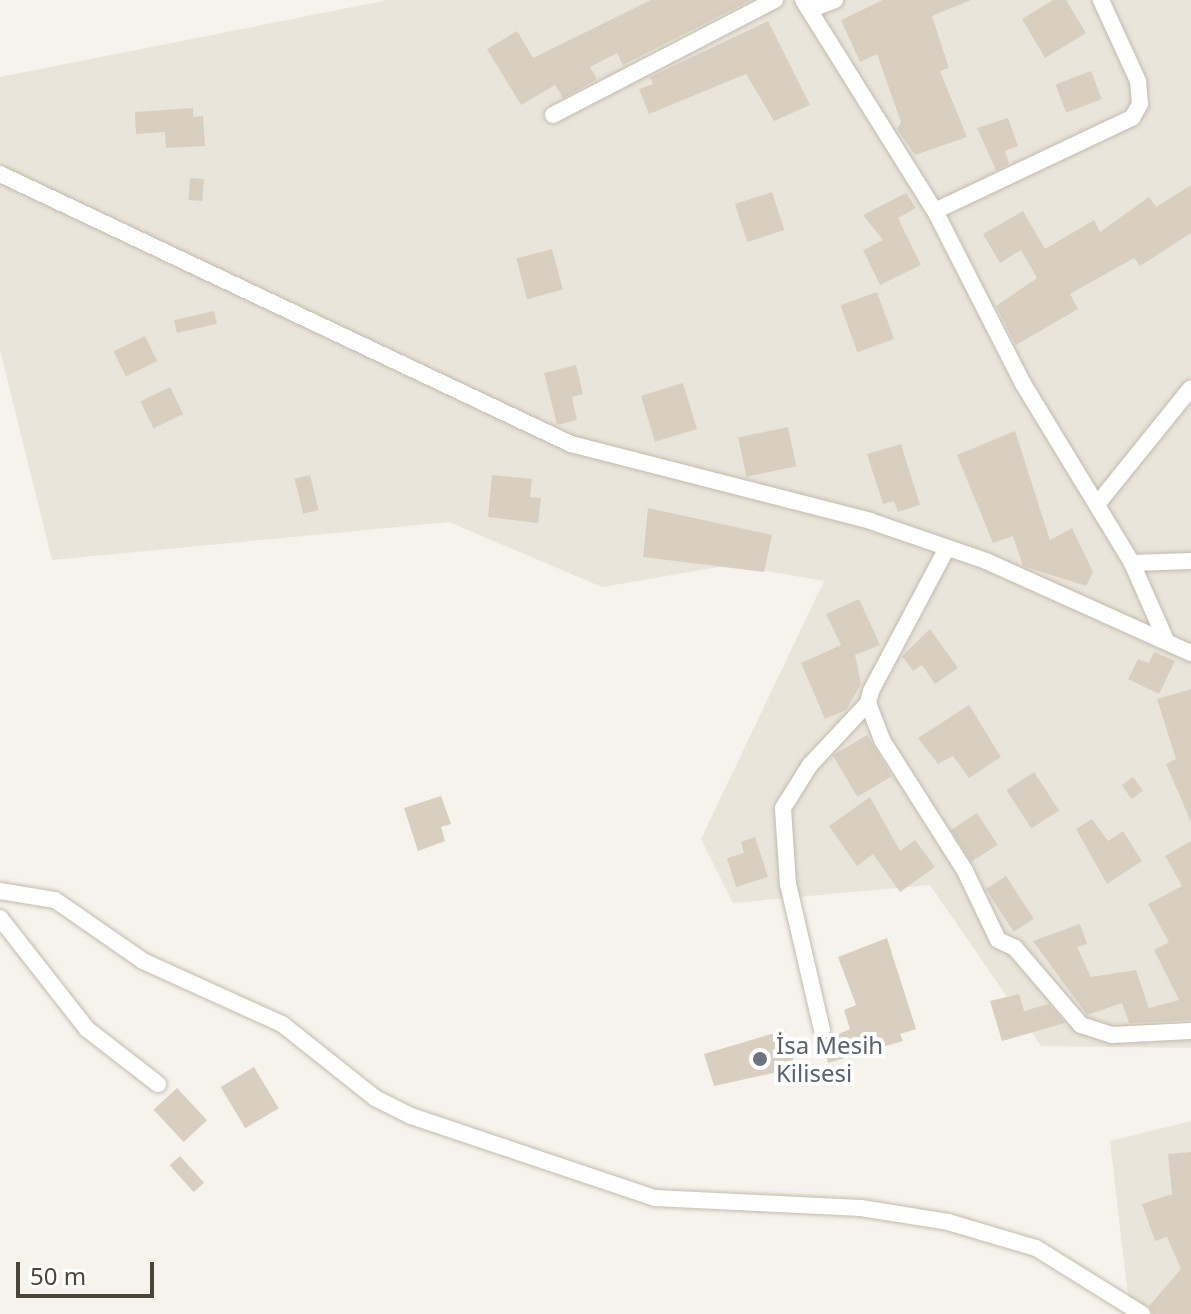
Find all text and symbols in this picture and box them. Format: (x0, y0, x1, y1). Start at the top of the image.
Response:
place label: İsa Mesih Kilisesi (776, 1031, 883, 1087)
marker: İsa Mesih Kilisesi (751, 1050, 769, 1068)
scale bar (20, 1246, 158, 1296)
text: 50 m (30, 1259, 86, 1292)

